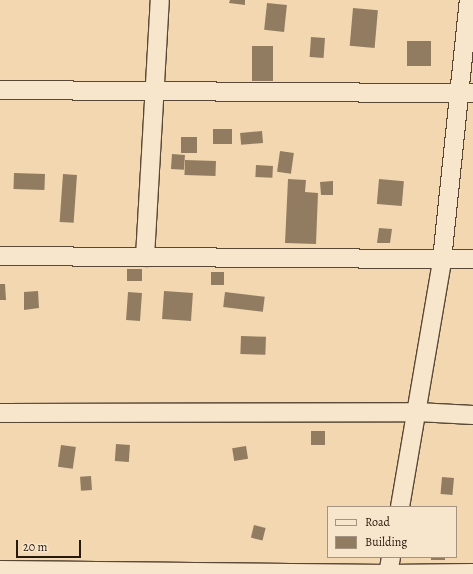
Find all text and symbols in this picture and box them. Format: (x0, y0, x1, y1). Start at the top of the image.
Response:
legend (327, 506, 457, 558)
text: Road (365, 514, 390, 530)
scale bar (18, 532, 83, 558)
text: Building (365, 534, 407, 550)
text: 20 m (23, 539, 47, 555)

